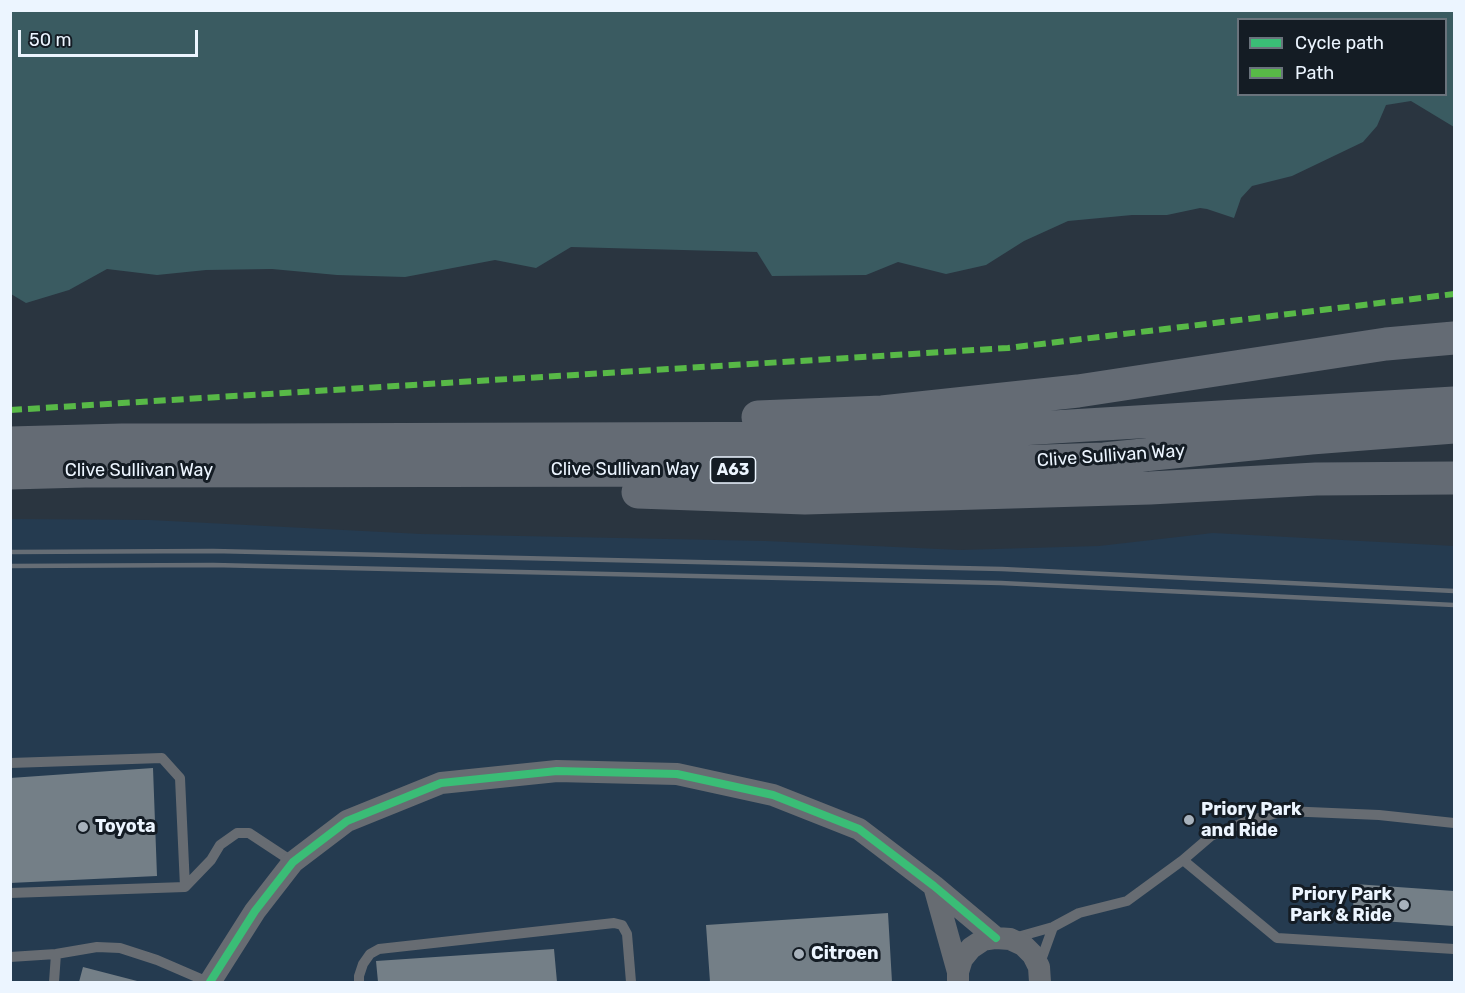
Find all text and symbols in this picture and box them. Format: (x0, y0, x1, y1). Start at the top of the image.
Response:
scale bar (21, 18, 201, 56)
legend (1237, 18, 1447, 96)
text: 50 m (29, 29, 72, 51)
text: Cycle path (1295, 32, 1384, 54)
text: Path (1295, 62, 1334, 84)
street label: Clive Sullivan Way (1036, 440, 1186, 472)
road number: A63 (710, 457, 756, 483)
street label: Clive Sullivan Way (551, 459, 699, 481)
street label: Clive Sullivan Way (65, 460, 213, 482)
place label: Priory Park and Ride (1201, 799, 1302, 842)
marker: Priory Park and Ride (1182, 813, 1196, 827)
place label: Toyota (95, 816, 156, 838)
marker: Toyota (76, 820, 90, 834)
place label: Priory Park Park & Ride (1290, 884, 1392, 926)
marker: Priory Park Park & Ride (1397, 898, 1411, 912)
place label: Citroen (811, 943, 879, 965)
marker: Citroen (792, 947, 806, 961)

